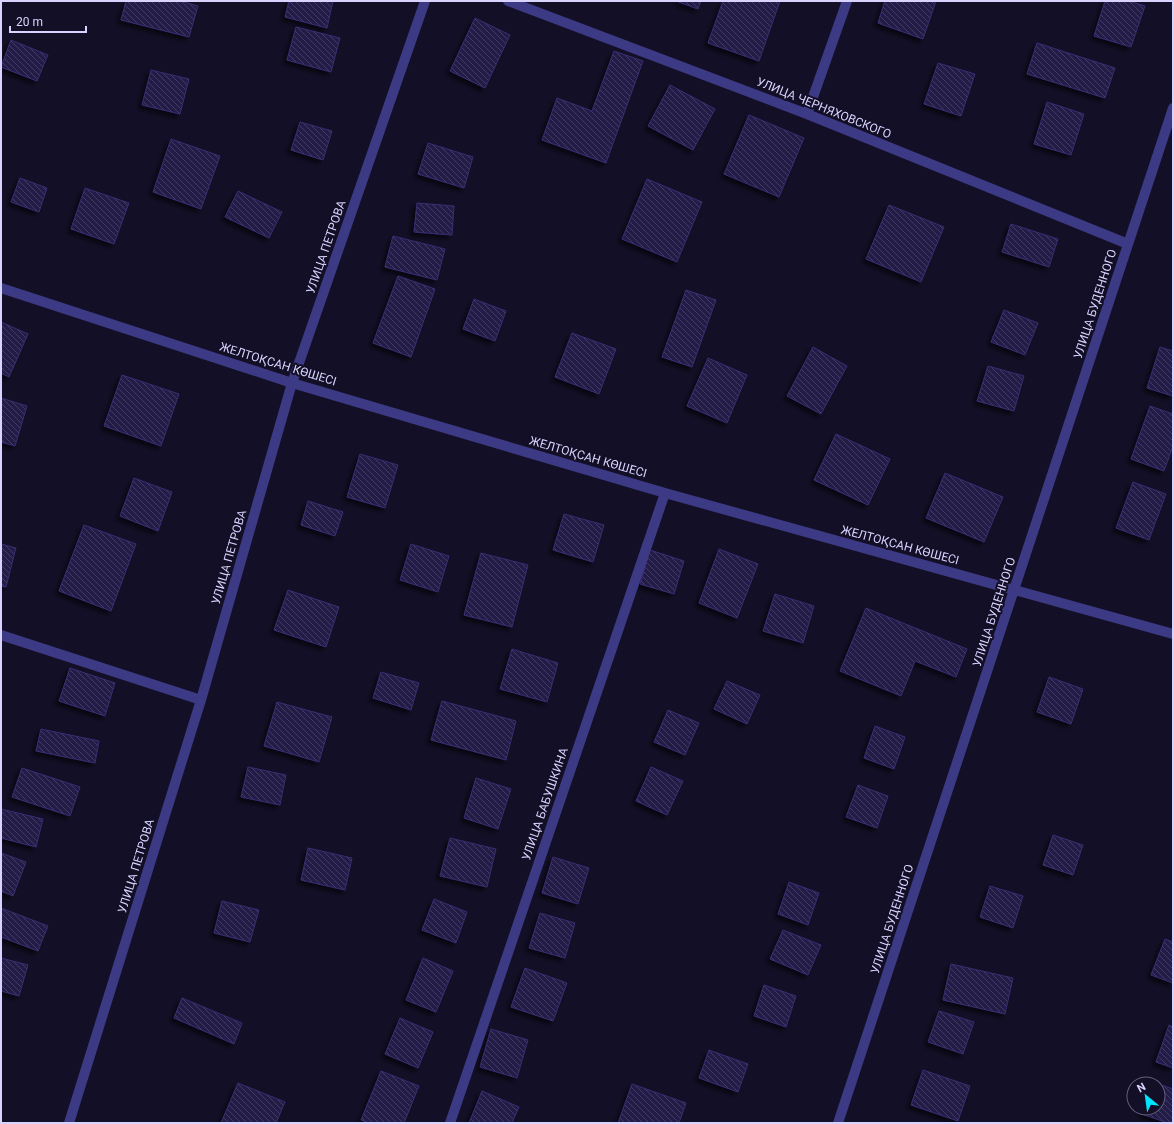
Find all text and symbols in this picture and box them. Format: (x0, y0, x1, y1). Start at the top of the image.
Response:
scale bar (10, 8, 86, 34)
text: 20 m (16, 15, 43, 29)
street label: УЛИЦА ЧЕРНЯХОВСКОГО (755, 75, 893, 141)
street label: УЛИЦА ПЕТРОВА (303, 198, 349, 295)
street label: УЛИЦА БУДЕННОГО (1071, 248, 1119, 360)
street label: ЖЕЛТОҚСАН КӨШЕСІ (218, 340, 338, 388)
street label: ЖЕЛТОҚСАН КӨШЕСІ (528, 434, 648, 480)
street label: УЛИЦА ПЕТРОВА (209, 508, 249, 606)
street label: ЖЕЛТОҚСАН КӨШЕСІ (839, 523, 961, 567)
street label: УЛИЦА БУДЕННОГО (970, 556, 1018, 668)
street label: УЛИЦА БАБУШКИНА (519, 746, 571, 862)
street label: УЛИЦА ПЕТРОВА (115, 817, 157, 915)
street label: УЛИЦА БУДЕННОГО (868, 863, 916, 975)
north arrow (1126, 1076, 1166, 1116)
text: N (1135, 1080, 1148, 1095)

